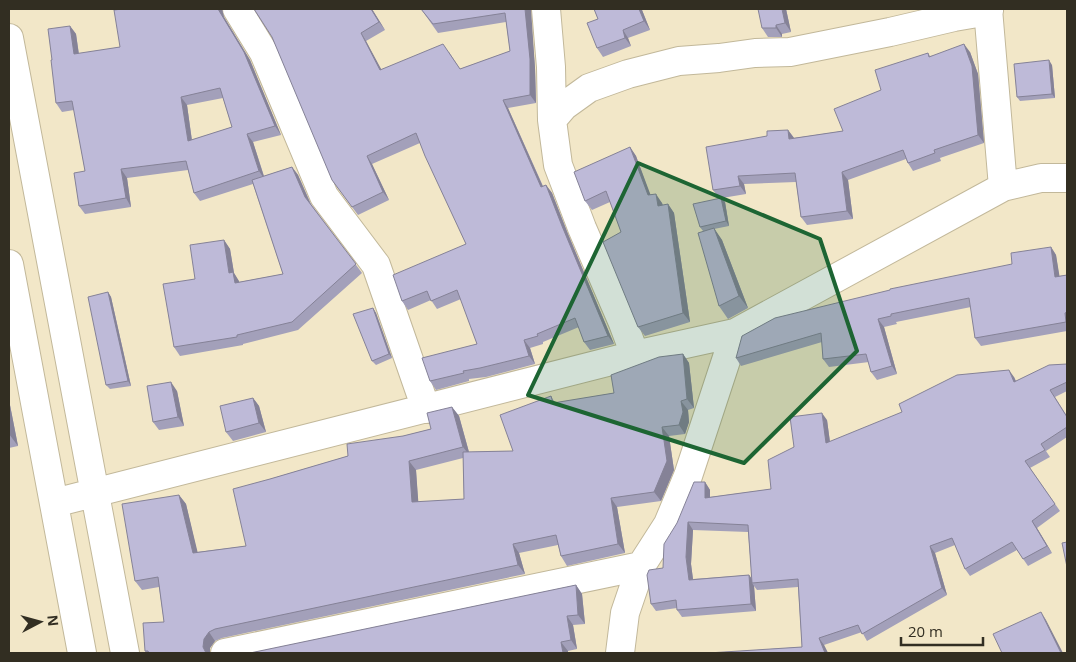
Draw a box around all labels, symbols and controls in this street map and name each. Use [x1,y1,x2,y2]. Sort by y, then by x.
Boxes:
north arrow [15,597,65,647]
text: N [43,614,63,627]
scale bar [901,614,984,646]
text: 20 m [908,621,943,641]

